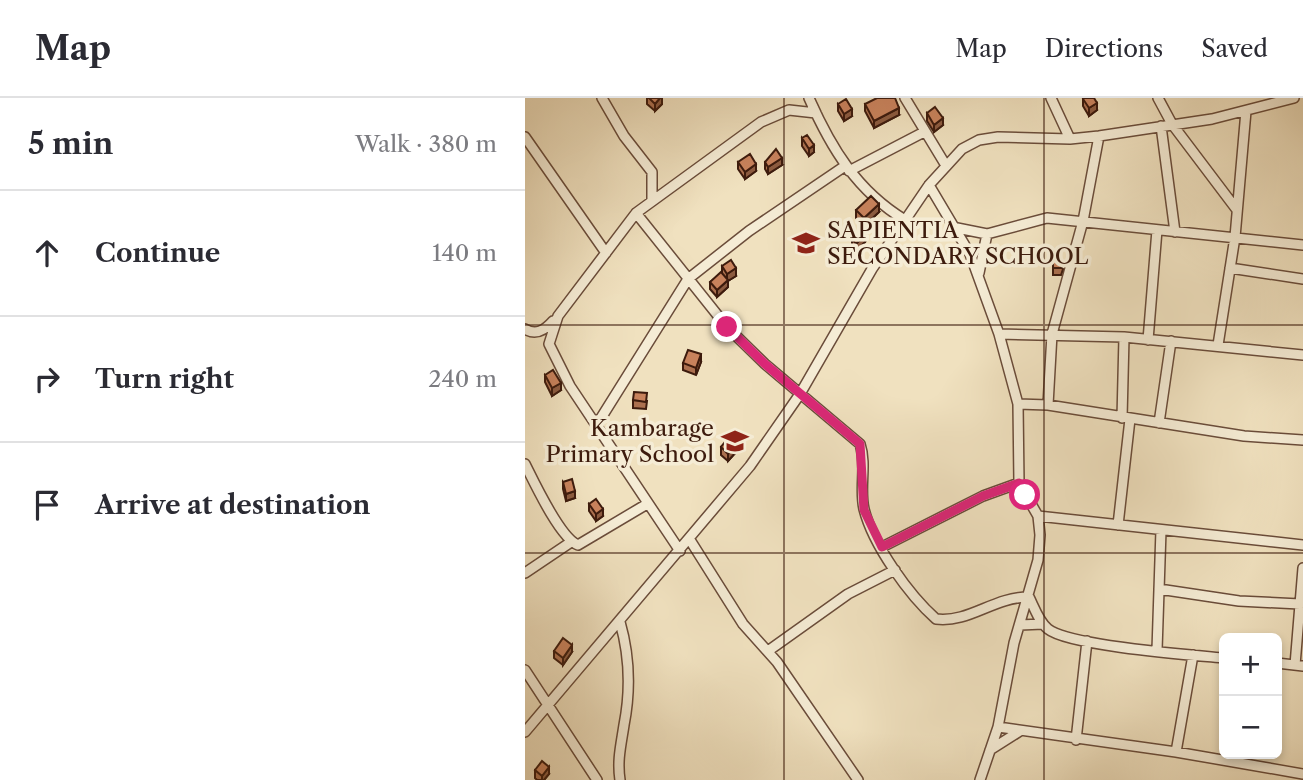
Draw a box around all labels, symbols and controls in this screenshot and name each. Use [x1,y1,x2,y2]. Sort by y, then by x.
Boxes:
text: Map [35,28,111,69]
text: Map [955,34,1007,63]
text: Directions [1045,34,1163,63]
text: Saved [1201,34,1268,63]
text: 5 min [28,125,113,162]
text: Walk · 380 m [355,130,497,158]
place label: SAPIENTIA SECONDARY SCHOOL [827,216,1089,270]
school or university icon: SAPIENTIA SECONDARY SCHOOL [791,228,821,258]
icon: ahead [28,234,66,272]
text: Continue [95,237,220,269]
text: 140 m [432,239,497,267]
route end [711,311,742,342]
icon: right [28,360,66,398]
text: Turn right [95,363,234,395]
text: 240 m [428,365,497,393]
place label: Kambarage Primary School [545,414,714,468]
school or university icon: Kambarage Primary School [720,426,750,456]
route start [1009,479,1040,510]
icon: arrive [28,486,66,524]
text: Arrive at destination [95,489,370,521]
map controls [1219,633,1282,759]
button: + [1219,633,1282,696]
button: − [1219,696,1282,759]

